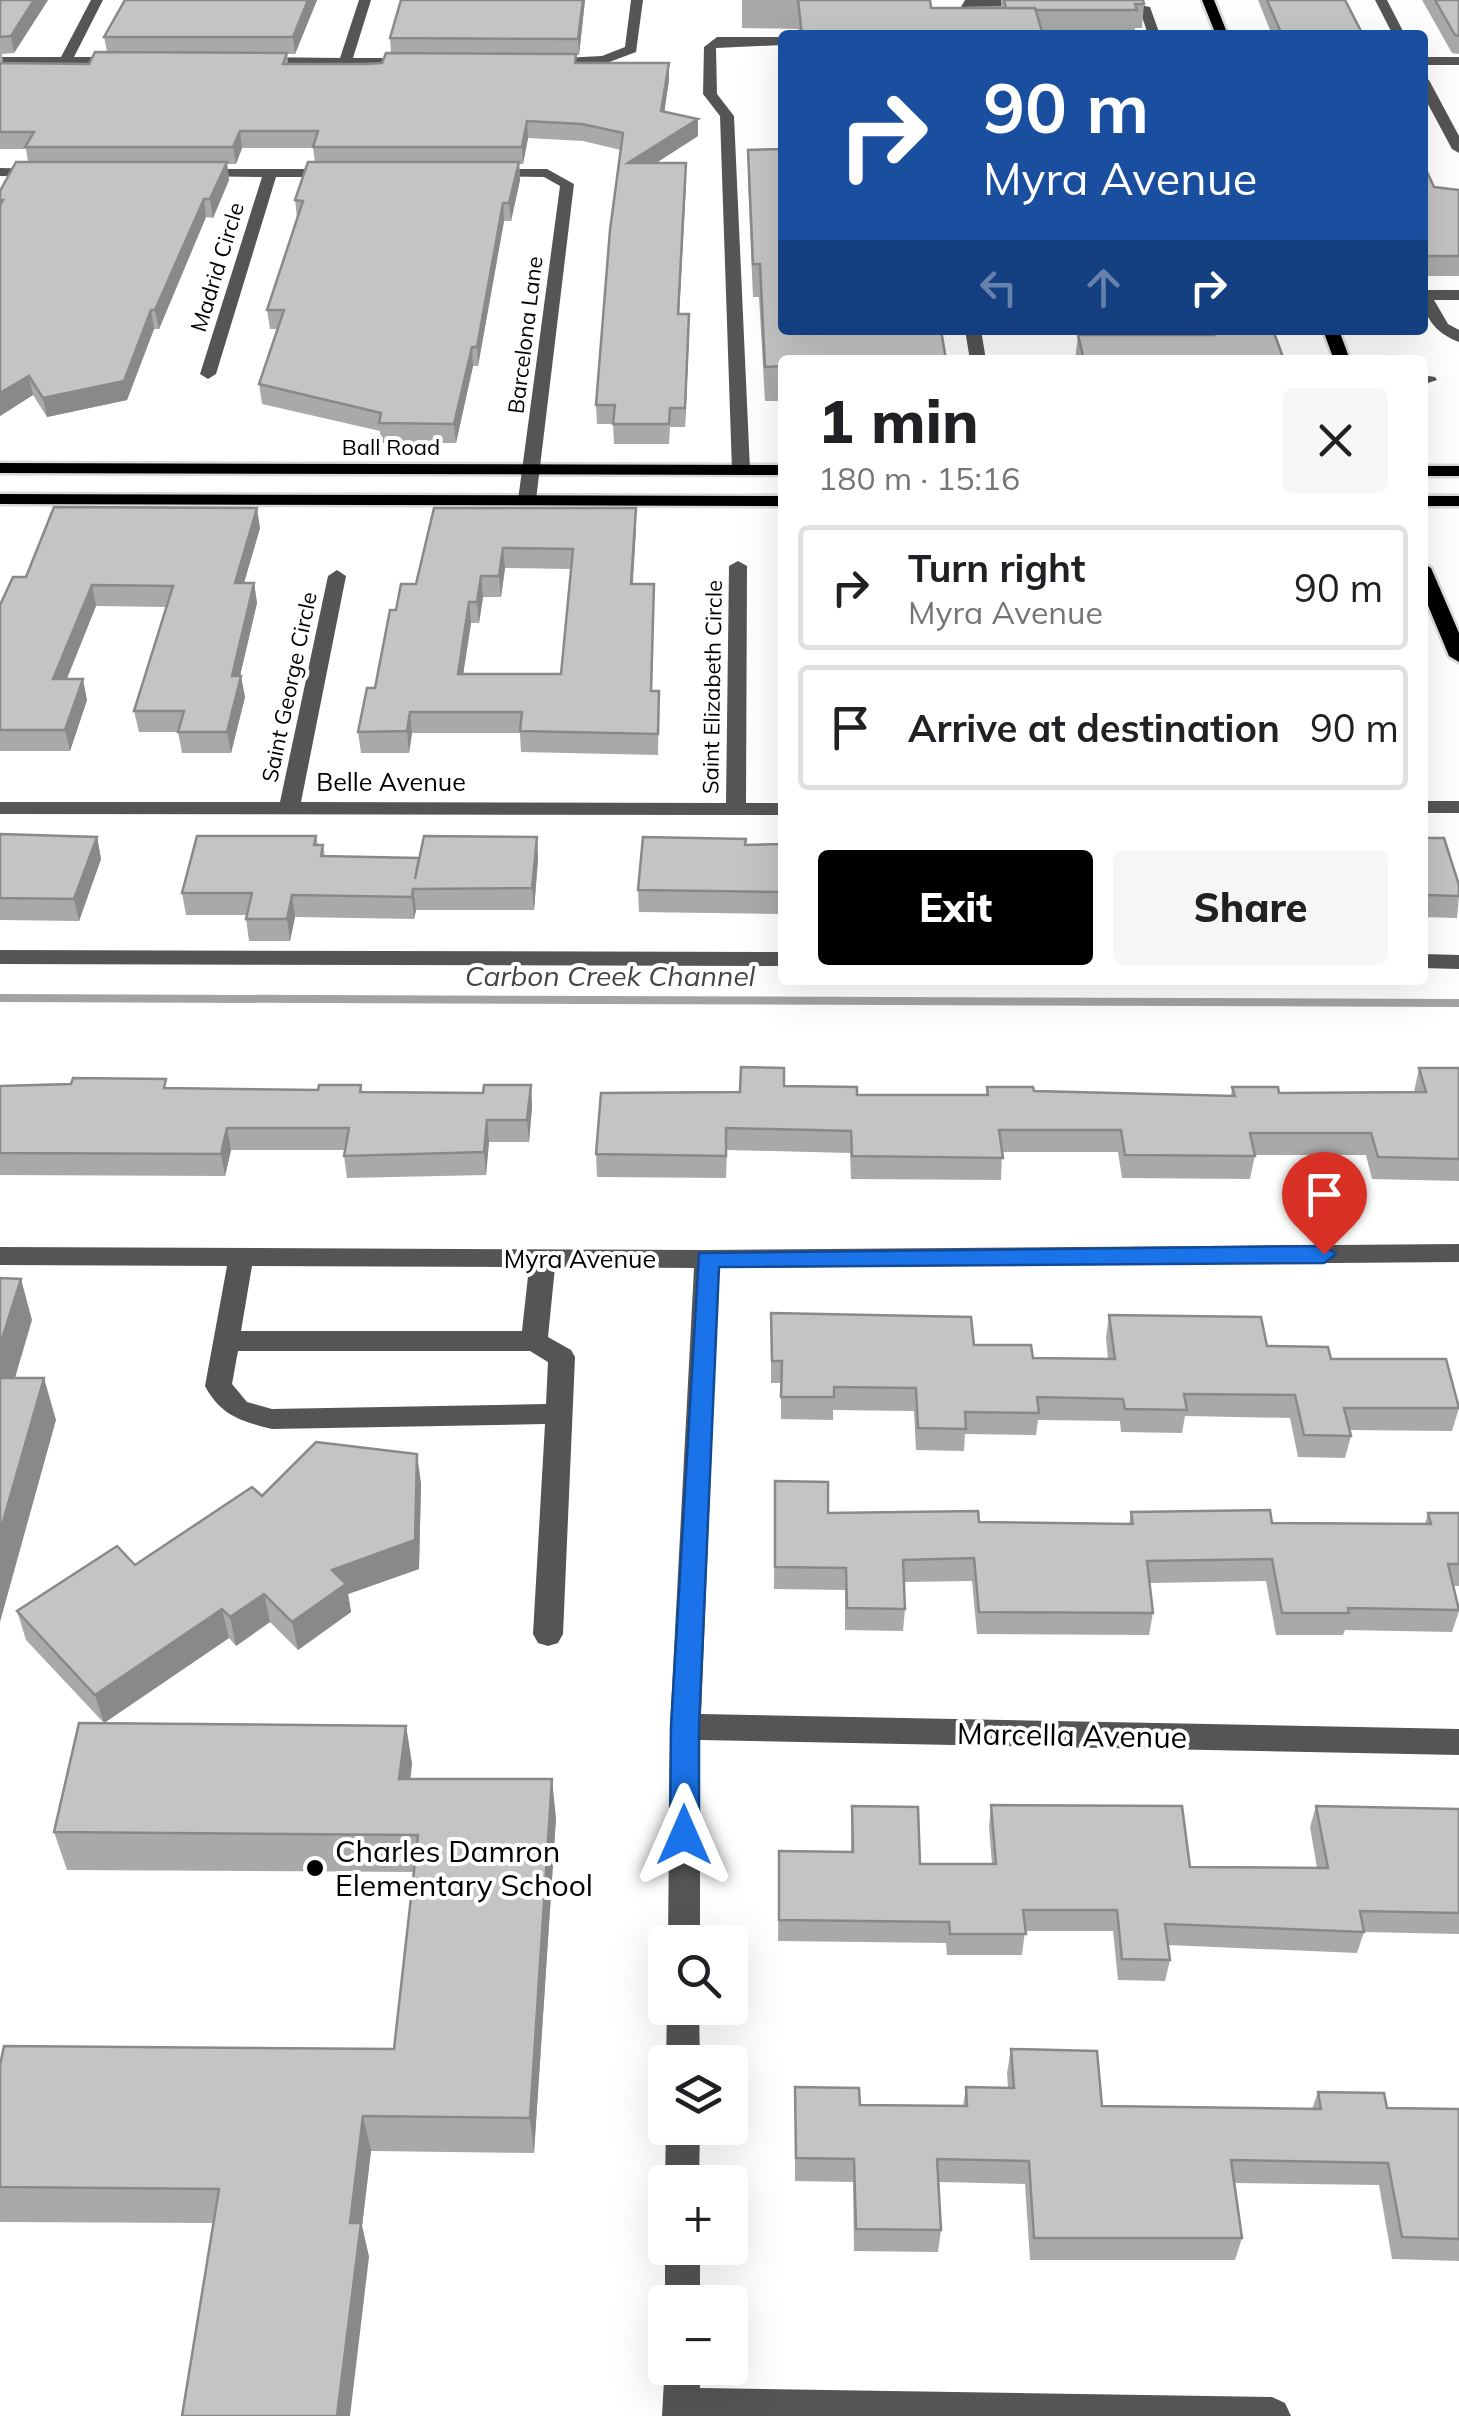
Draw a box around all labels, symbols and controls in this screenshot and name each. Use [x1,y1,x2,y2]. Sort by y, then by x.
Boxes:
text: 90 m [983,63,1149,151]
icon: right [818,70,948,200]
text: Myra Avenue [983,150,1257,206]
street label: Madrid Circle [184,199,250,335]
street label: Barcelona Lane [501,255,549,415]
icon: left [971,260,1026,315]
icon: ahead [1076,260,1131,315]
icon: right [1181,260,1236,315]
text: 1 min [818,383,979,458]
button: close [1283,388,1388,493]
street label: Ball Road [342,433,440,461]
text: 180 m · 15:16 [818,458,1020,498]
text: Turn right [908,544,1085,592]
icon: right [823,560,878,615]
text: 90 m [1294,564,1383,612]
street label: Saint Elizabeth Circle [696,580,728,794]
street label: Saint George Circle [255,589,323,785]
text: Myra Avenue [908,592,1103,632]
icon: arrive [823,700,878,755]
text: Arrive at destination [908,704,1280,752]
text: 90 m [1310,704,1399,752]
street label: Belle Avenue [316,766,466,797]
button: Exit [818,850,1093,965]
button: Share [1113,850,1388,965]
water label: Carbon Creek Channel [465,958,756,993]
pin [1282,1152,1367,1255]
icon: arrive [1297,1167,1352,1222]
street label: Myra Avenue [504,1243,656,1274]
street label: Marcella Avenue [957,1714,1187,1756]
position arrow [632,1783,736,1887]
place label: Charles Damron Elementary School [335,1832,593,1904]
marker: Charles Damron Elementary School [304,1857,326,1879]
map controls [648,1925,748,2385]
button: search [648,1925,748,2025]
button: layers [648,2045,748,2145]
button: + [648,2165,748,2265]
button: − [648,2285,748,2385]

